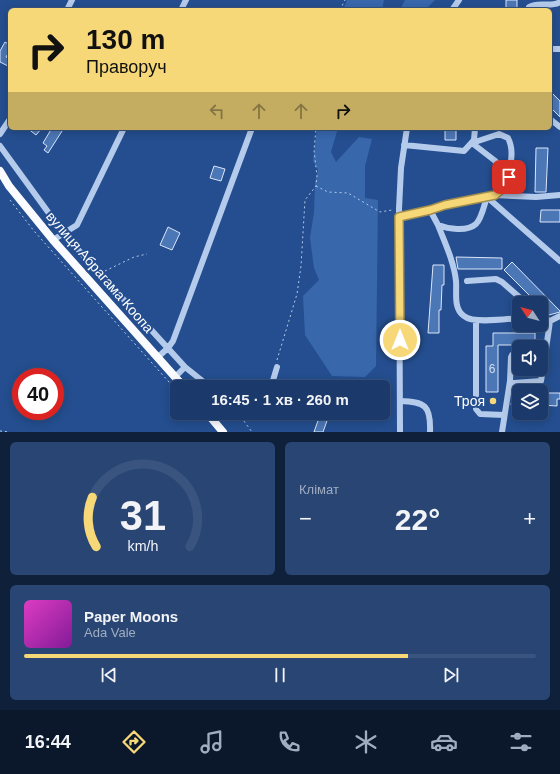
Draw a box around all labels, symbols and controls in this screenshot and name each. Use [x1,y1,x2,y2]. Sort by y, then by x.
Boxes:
icon: right [20,24,72,76]
text: 130 m [86,24,165,55]
text: Праворуч [86,57,167,77]
icon: left [206,100,228,122]
icon: ahead [248,100,270,122]
icon: ahead [290,100,312,122]
icon: right [332,100,354,122]
pin [492,160,526,194]
icon: arrive [498,166,520,188]
street label: вулиця Абрагама Коопа [43,208,157,336]
north arrow [512,296,548,332]
map controls [512,296,548,420]
position arrow [379,319,421,361]
button: sound [512,340,548,376]
house number: 6 [489,362,496,376]
speed limit sign: 40 [12,368,64,420]
button: layers [512,384,548,420]
text: 16:45 · 1 хв · 260 m [211,391,349,408]
place label: Троя [454,393,485,409]
marker: Троя [488,396,498,406]
text: Клімат [299,482,339,497]
text: 31 [119,491,166,538]
text: 22° [395,503,440,536]
text: − [299,506,312,531]
text: + [523,506,536,531]
text: km/h [127,537,158,553]
text: Paper Moons [84,608,178,625]
text: Ada Vale [84,625,136,640]
icon: previous [98,664,120,686]
icon: pause [269,664,291,686]
icon: next [440,664,462,686]
icon: directions [120,728,148,756]
icon: music [198,728,226,756]
icon: phone [275,728,303,756]
icon: climate [352,728,380,756]
icon: car [430,728,458,756]
icon: filters [507,728,535,756]
text: 16:44 [25,732,71,752]

